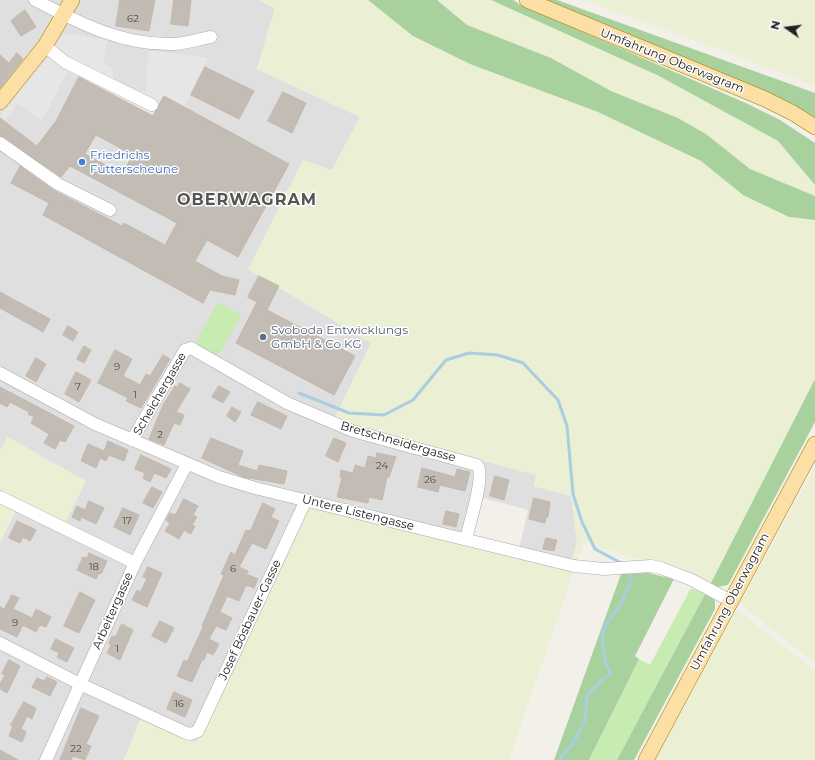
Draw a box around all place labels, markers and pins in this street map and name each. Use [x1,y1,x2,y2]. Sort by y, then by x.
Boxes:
place label: Friedrichs Futterscheune [90,148,178,176]
marker: Friedrichs Futterscheune [77,157,87,167]
place label: Svoboda Entwicklungs GmbH & Co KG [271,323,408,351]
marker: Svoboda Entwicklungs GmbH & Co KG [258,332,268,342]

